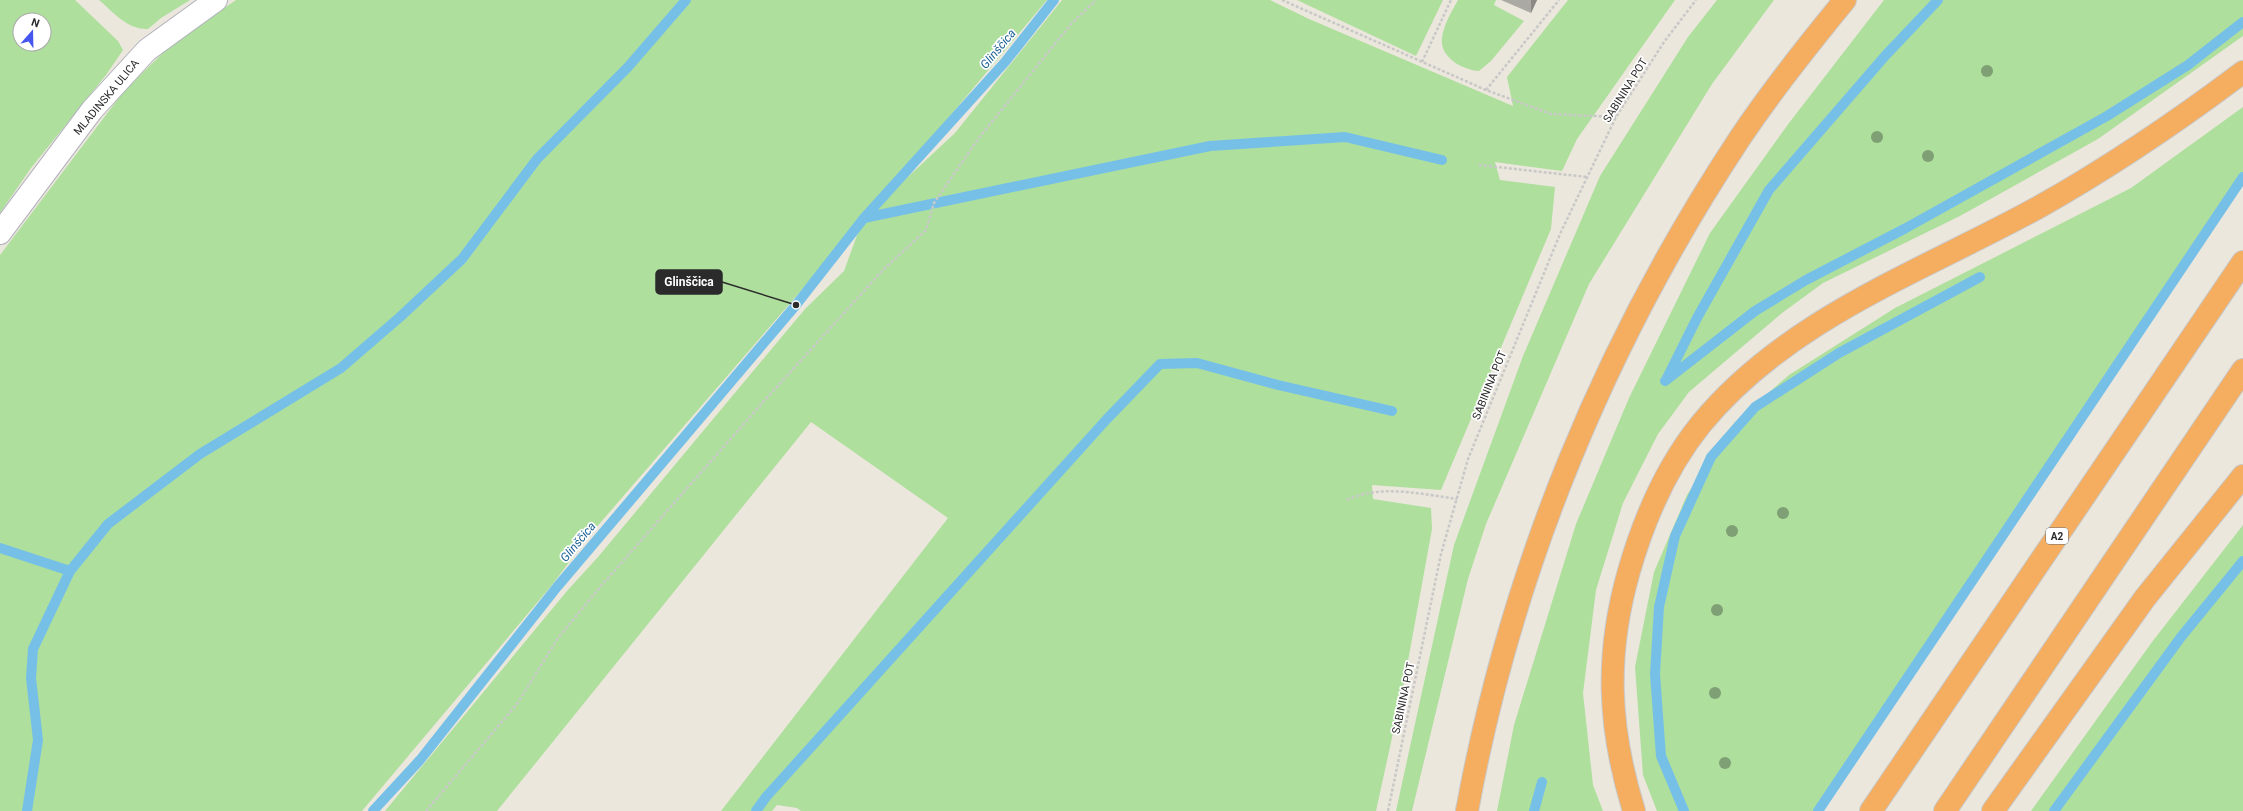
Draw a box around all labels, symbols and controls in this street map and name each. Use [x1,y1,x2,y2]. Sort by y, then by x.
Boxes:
north arrow [12,12,52,52]
text: N [29,16,41,31]
water label: Glinščica [977,26,1019,72]
street label: SABININA POT [1601,55,1651,125]
street label: MLADINSKA ULICA [71,56,142,138]
callout: Glinščica [656,270,722,294]
text: Glinščica [664,275,714,289]
street label: SABININA POT [1470,348,1509,422]
water label: Glinščica [557,519,599,565]
road number: A2 [2046,528,2068,544]
street label: SABININA POT [1390,661,1418,735]

